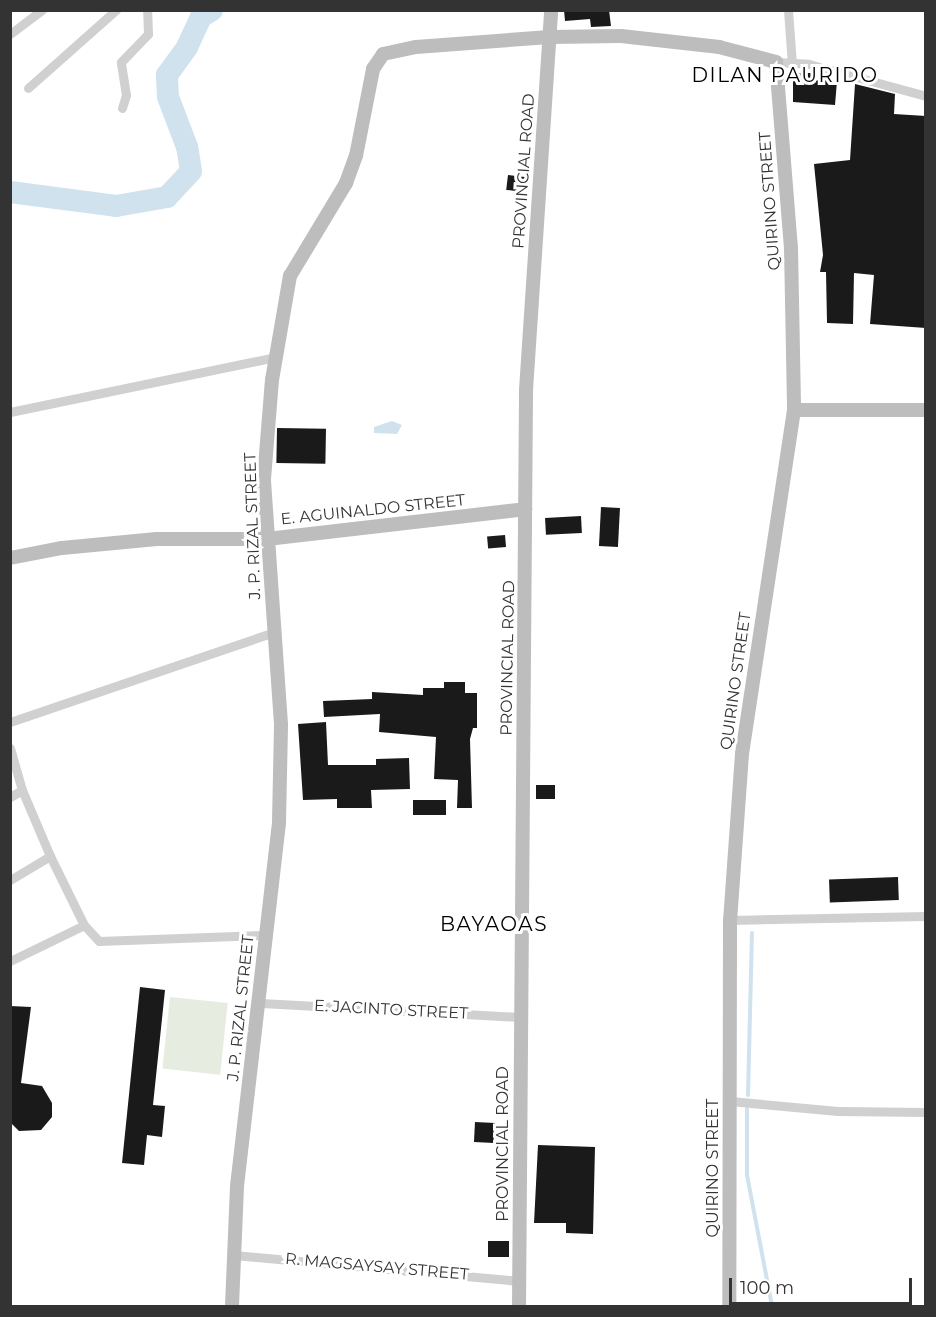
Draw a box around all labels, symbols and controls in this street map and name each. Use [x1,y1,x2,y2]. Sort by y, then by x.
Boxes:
district label: DILAN PAURIDO [692,63,878,87]
street label: PROVINCIAL ROAD [509,93,539,249]
street label: QUIRINO STREET [756,131,784,271]
street label: J. P. RIZAL STREET [241,452,265,600]
street label: E. AGUINALDO STREET [280,491,466,529]
street label: PROVINCIAL ROAD [497,580,519,736]
street label: QUIRINO STREET [717,611,755,751]
district label: BAYAOAS [440,912,548,936]
street label: J. P. RIZAL STREET [224,934,258,1082]
street label: E. JACINTO STREET [313,996,469,1024]
street label: PROVINCIAL ROAD [493,1066,513,1222]
street label: QUIRINO STREET [703,1099,723,1237]
street label: R. MAGSAYSAY STREET [284,1249,470,1285]
scale bar [732,1266,915,1304]
text: 100 m [740,1277,794,1299]

